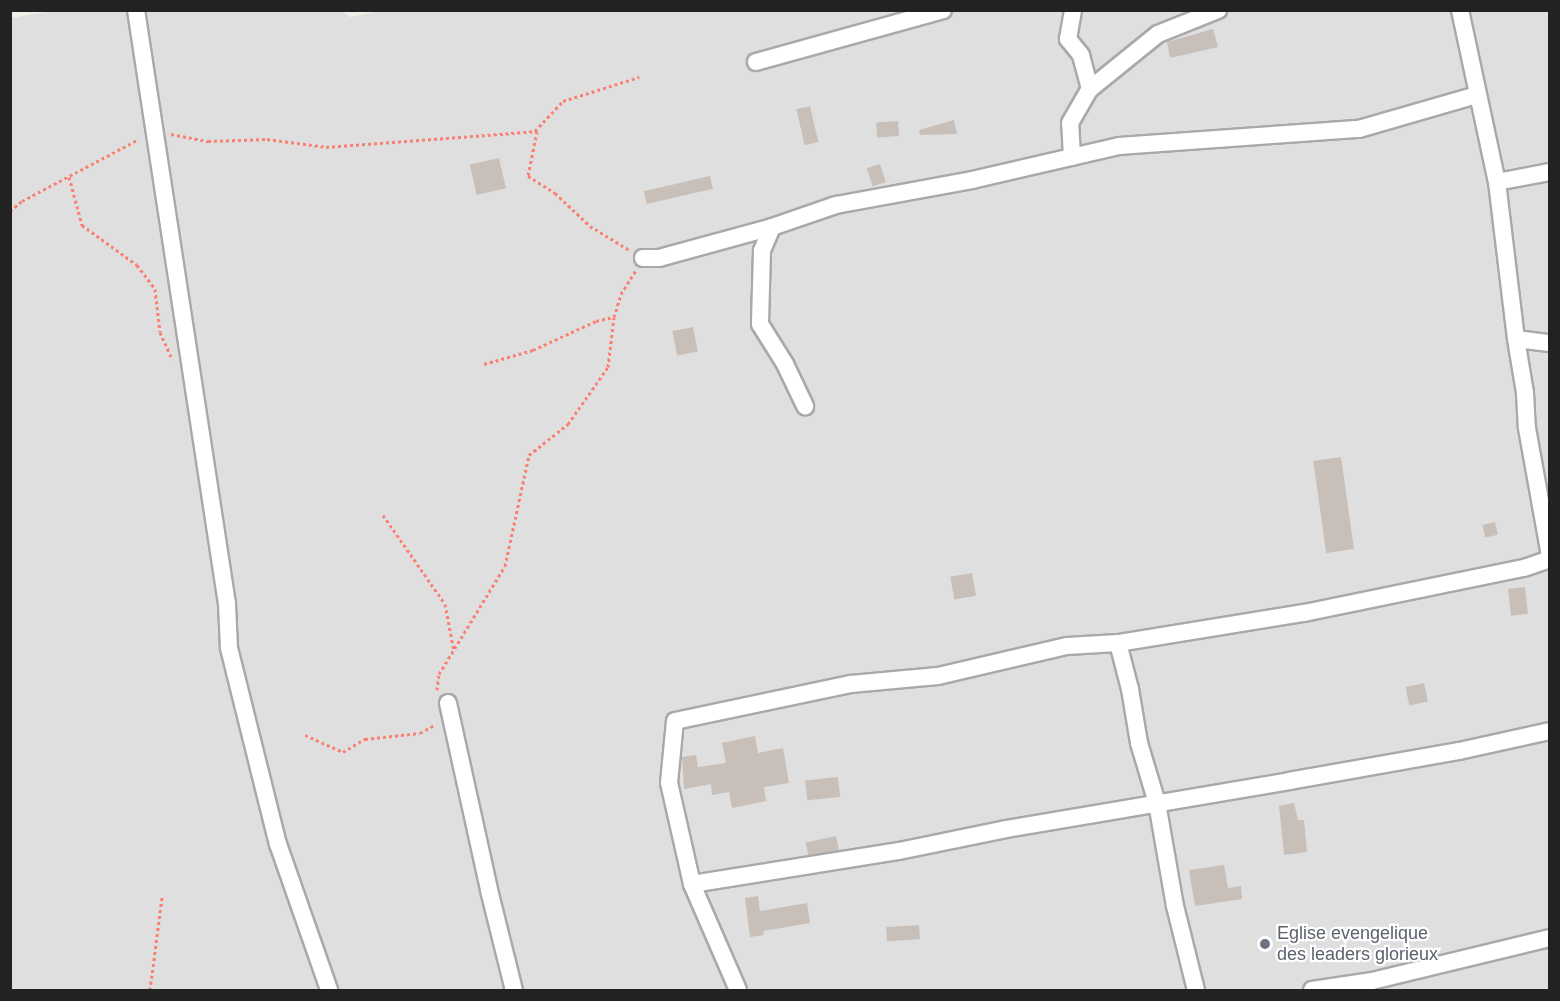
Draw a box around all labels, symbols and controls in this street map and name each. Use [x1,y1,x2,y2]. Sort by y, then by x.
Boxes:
place label: Eglise evengelique des leaders glorieux [1277,923,1438,966]
marker: Eglise evengelique des leaders glorieux [1258,937,1272,951]

